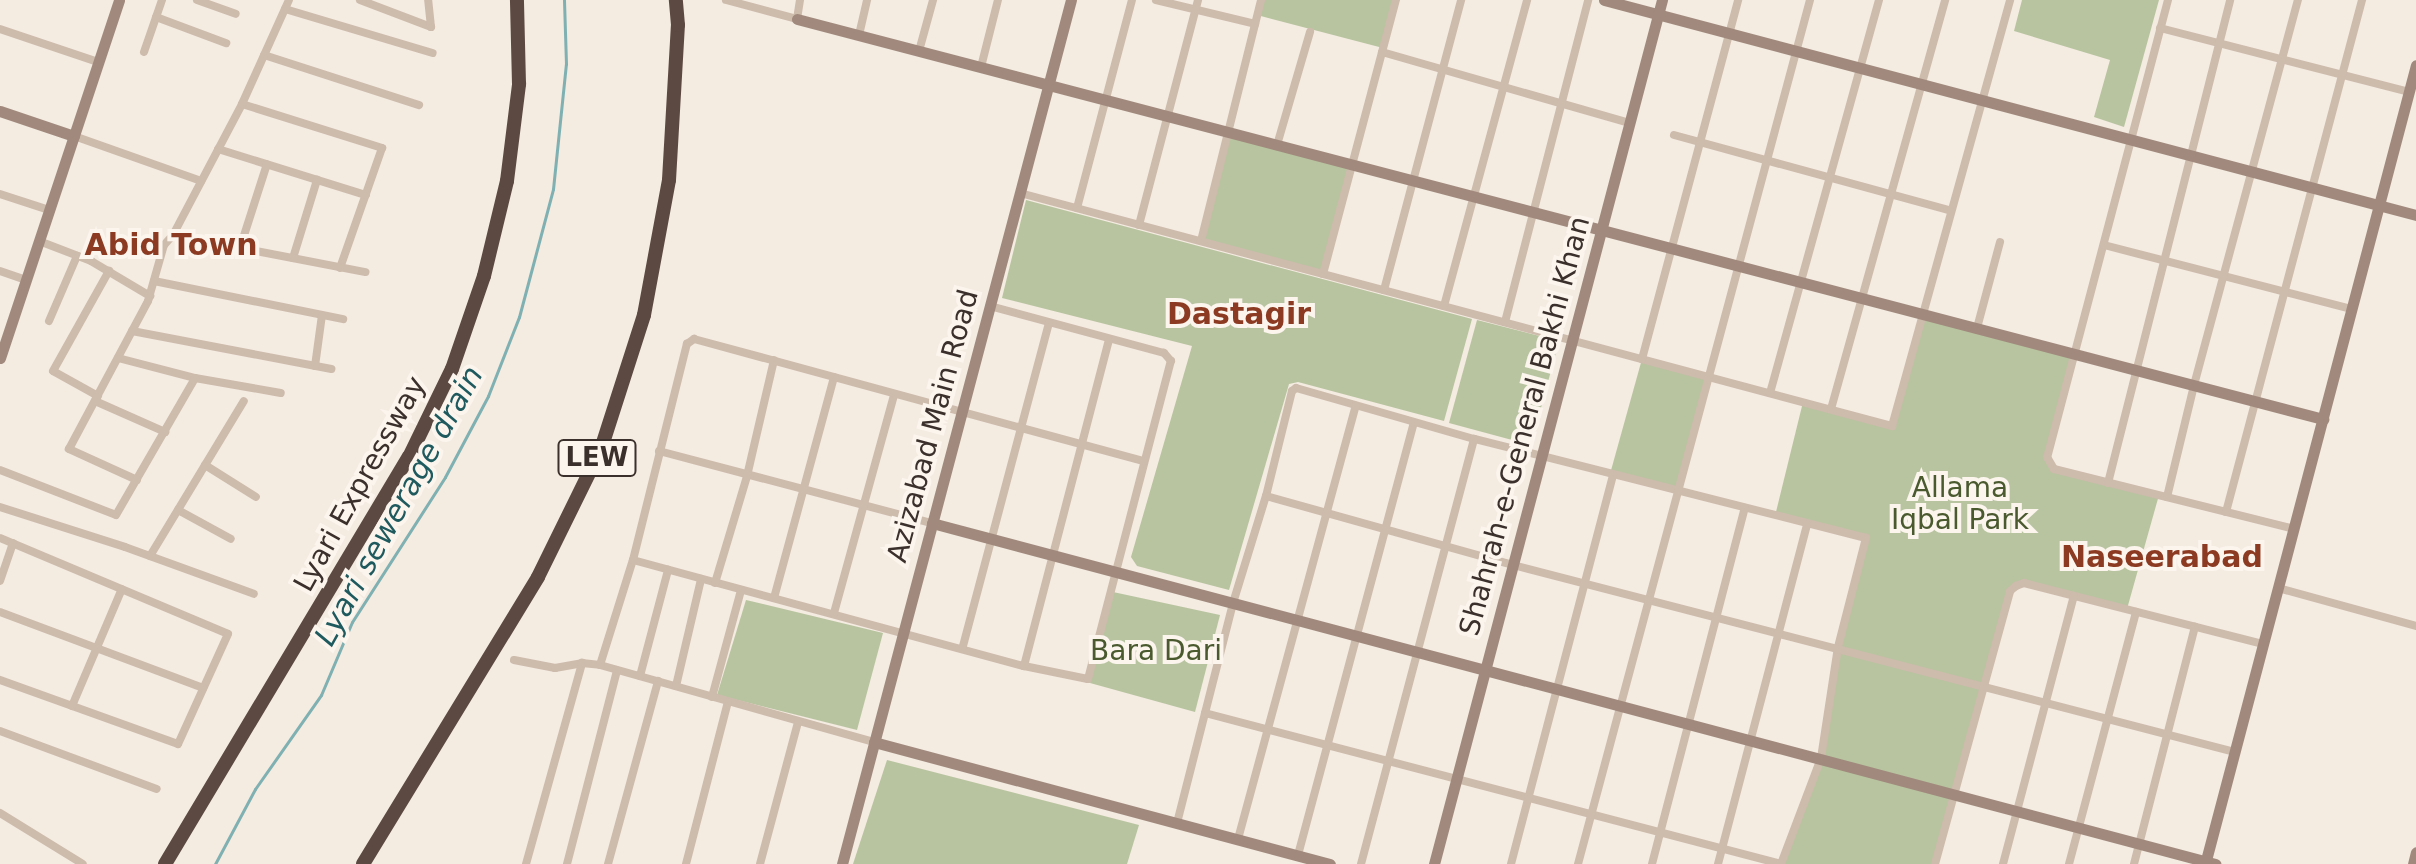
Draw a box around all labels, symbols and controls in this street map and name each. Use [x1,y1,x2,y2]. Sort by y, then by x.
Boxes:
street label: Shahrah-e-General Bakhi Khan [1453,213,1597,639]
district label: Abid Town [84,227,258,263]
street label: Azizabad Main Road [880,286,986,566]
district label: Dastagir [1167,296,1311,332]
water label: Lyari sewerage drain [307,360,491,652]
street label: Lyari Expressway [287,371,433,597]
road number: LEW [557,436,637,480]
park label: Allama Iqbal Park [1891,471,2029,537]
district label: Naseerabad [2061,539,2263,575]
park label: Bara Dari [1090,634,1222,668]

